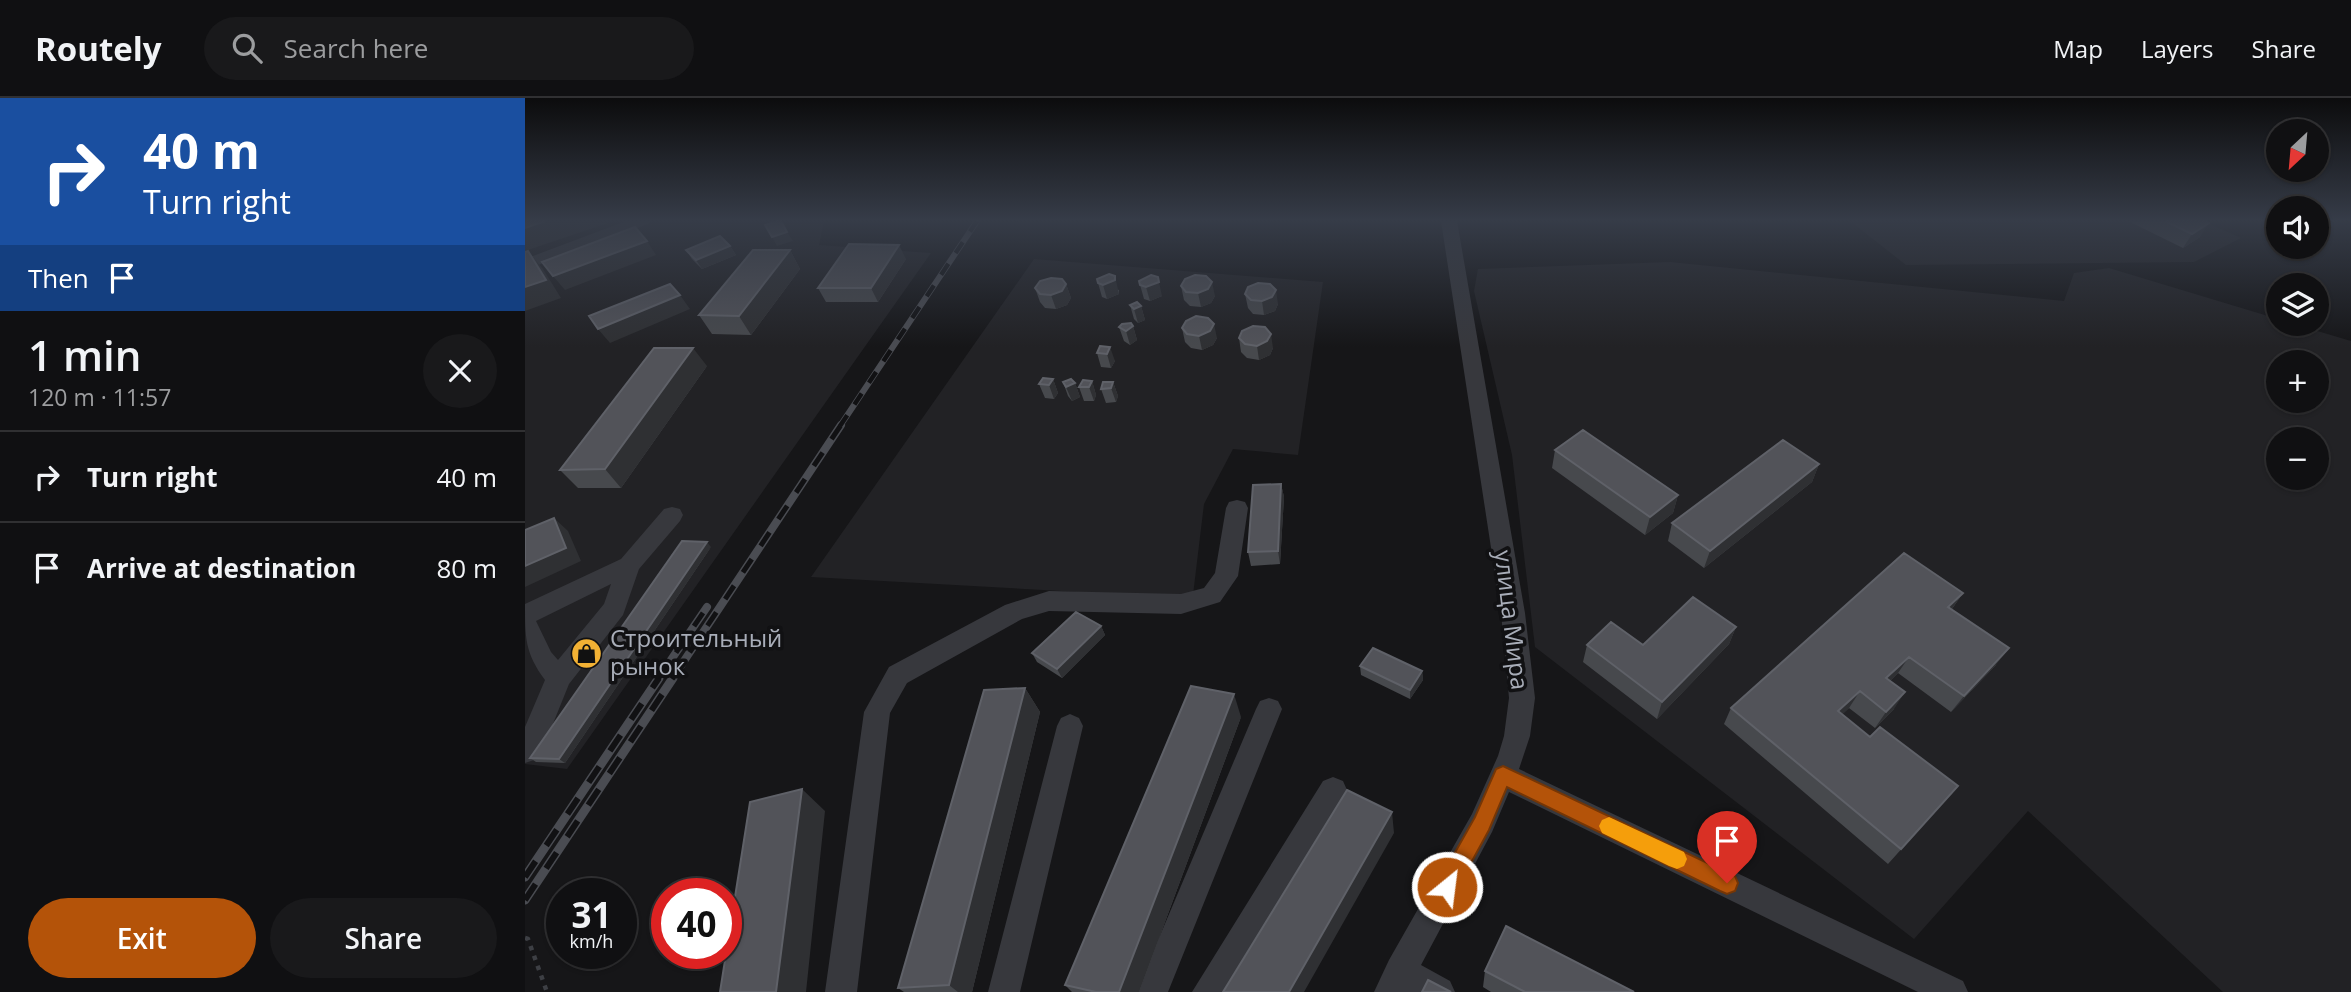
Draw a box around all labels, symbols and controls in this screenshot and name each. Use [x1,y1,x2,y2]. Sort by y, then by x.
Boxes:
search box [204,17,694,80]
text: Routely [35,26,162,71]
icon: search [228,29,266,67]
text: Search here [284,30,428,66]
text: Map [2053,32,2103,65]
text: Layers [2141,32,2214,65]
text: Share [2252,32,2316,65]
text: 40 m [143,117,260,183]
north arrow [2266,119,2329,182]
map controls [2266,119,2329,490]
icon: right [28,126,119,217]
text: Turn right [143,180,291,223]
button: sound [2266,196,2329,259]
icon: arrive [103,259,141,297]
text: Then [28,260,89,296]
button: layers [2266,273,2329,336]
text: 1 min [28,326,141,383]
button: close [423,334,497,408]
button: + [2266,350,2329,413]
text: 120 m · 11:57 [28,381,171,413]
button: − [2266,427,2329,490]
icon: right [28,458,66,496]
text: Turn right [87,459,218,495]
text: 40 m [436,459,497,495]
street label: улица Мира [1488,548,1537,692]
icon: arrive [28,549,66,587]
text: Arrive at destination [87,550,356,586]
text: 80 m [436,550,497,586]
place label: Строительный рынок [610,621,782,682]
shop icon: Строительный рынок [570,636,604,670]
pin [1697,811,1757,883]
icon: arrive [1708,822,1746,860]
position arrow [1410,850,1484,924]
speed limit sign: 40 [651,878,742,969]
text: 31 [571,891,612,938]
button: Exit [28,898,256,978]
button: Share [270,898,497,978]
text: km/h [570,929,613,953]

